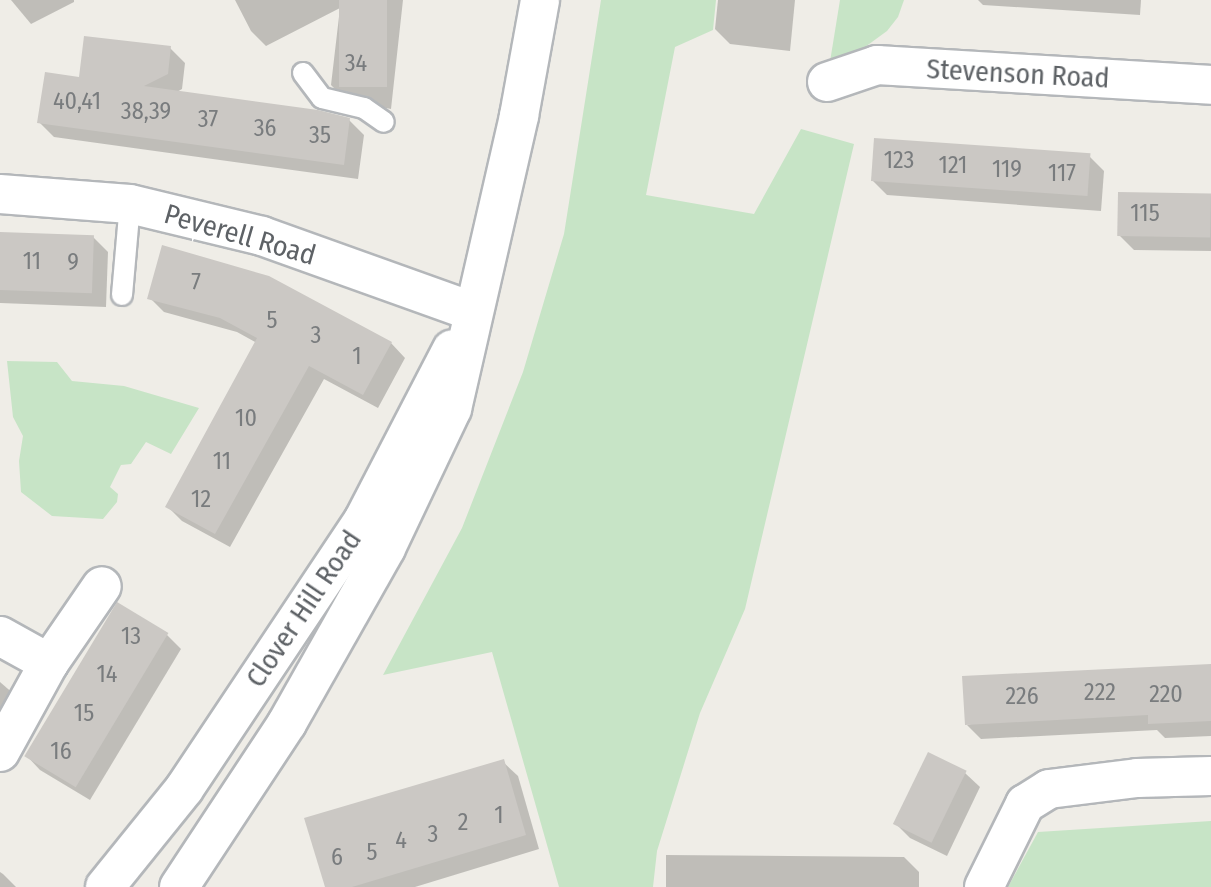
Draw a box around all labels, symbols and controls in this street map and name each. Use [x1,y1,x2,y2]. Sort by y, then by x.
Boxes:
house number: 34 [345,50,367,78]
street label: Stevenson Road [926,52,1110,96]
house number: 40,41 [53,88,101,116]
house number: 38,39 [121,98,171,126]
house number: 37 [198,106,218,134]
house number: 36 [254,115,276,143]
house number: 35 [309,122,331,150]
house number: 123 [884,147,914,175]
house number: 121 [939,152,967,180]
house number: 119 [992,156,1022,184]
house number: 117 [1048,160,1076,188]
street label: Peverell Road [160,197,320,273]
house number: 115 [1130,200,1160,228]
house number: 11 [23,248,41,276]
house number: 9 [67,249,79,277]
house number: 7 [191,269,201,297]
house number: 5 [266,307,278,335]
house number: 3 [311,322,321,350]
house number: 1 [352,343,362,371]
house number: 10 [235,405,257,433]
house number: 11 [213,448,231,476]
house number: 12 [191,486,211,514]
street label: Clover Hill Road [239,524,369,694]
house number: 13 [121,623,141,651]
house number: 14 [97,661,117,689]
house number: 222 [1084,679,1116,707]
house number: 220 [1149,681,1183,709]
house number: 226 [1005,683,1039,711]
house number: 15 [74,700,94,728]
house number: 16 [50,738,72,766]
house number: 1 [494,802,504,830]
house number: 2 [458,809,468,837]
house number: 3 [428,821,438,849]
house number: 4 [395,827,407,855]
house number: 5 [366,839,378,867]
house number: 6 [331,844,343,872]

